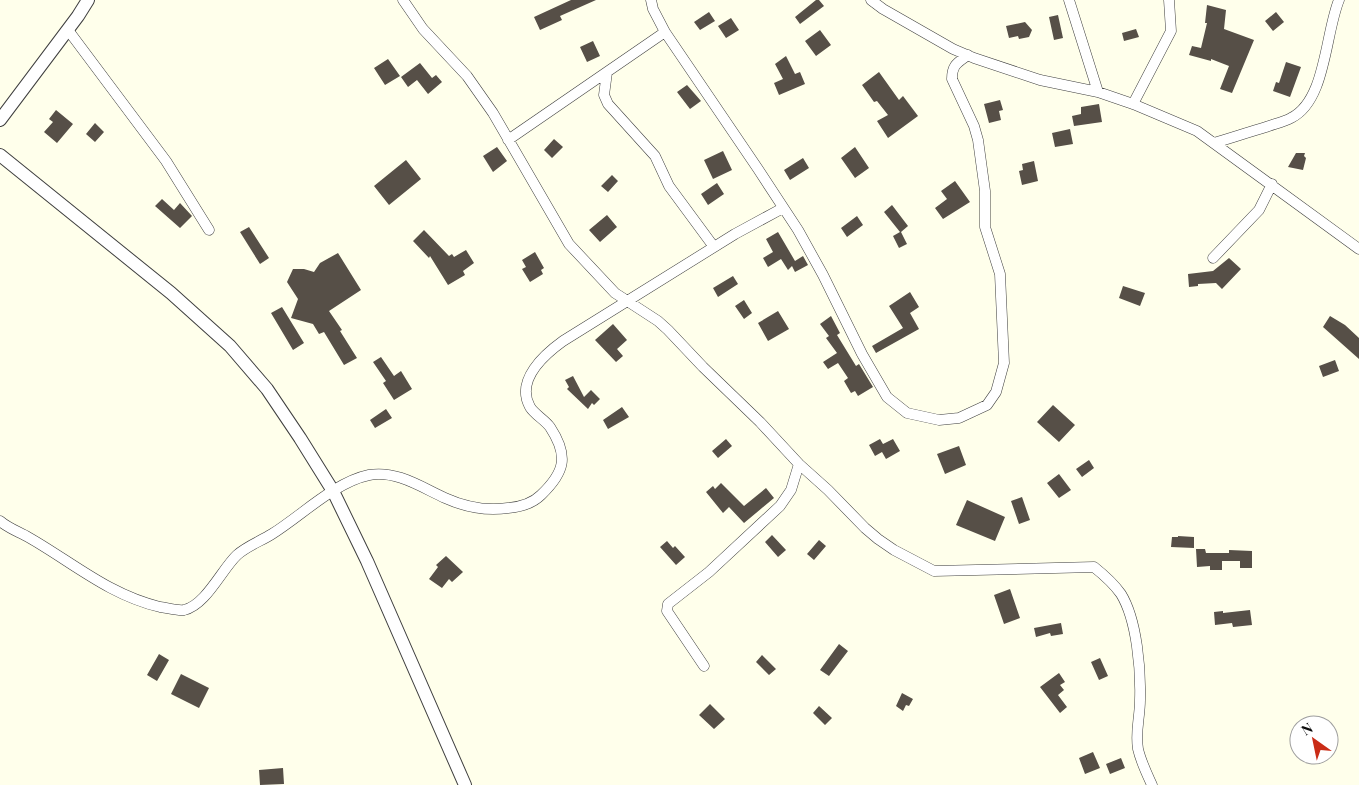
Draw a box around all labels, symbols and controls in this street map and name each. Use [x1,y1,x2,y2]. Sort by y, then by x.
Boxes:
north arrow [1289,715,1339,765]
text: N [1297,718,1316,739]

